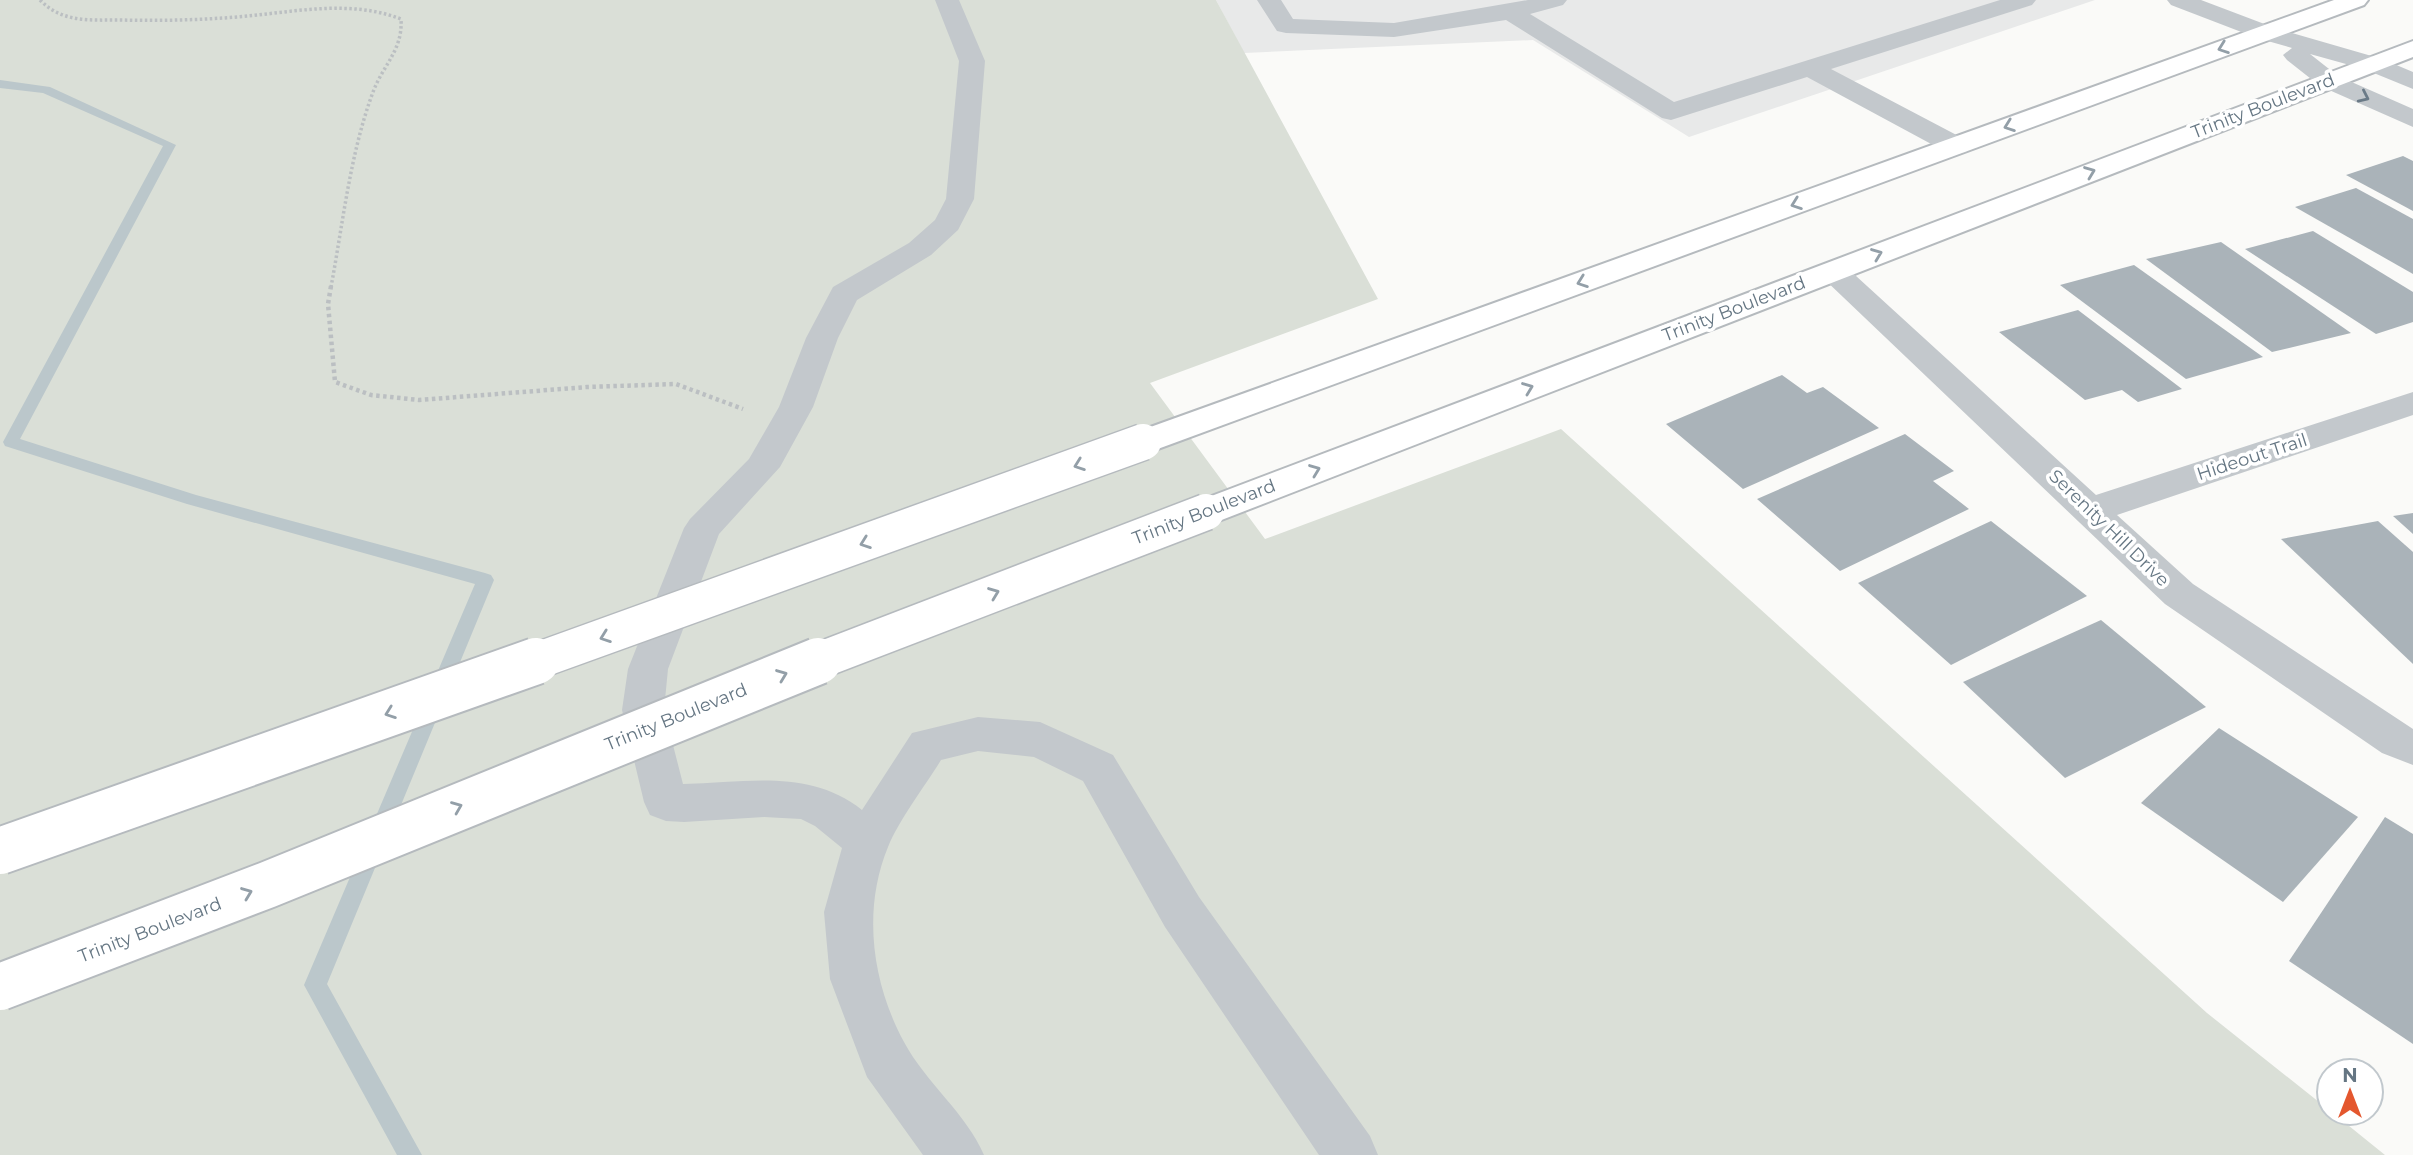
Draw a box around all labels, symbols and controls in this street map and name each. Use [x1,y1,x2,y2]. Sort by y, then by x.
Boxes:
one-way arrow [2218,40,2230,54]
street label: Trinity Boulevard [2188,69,2338,143]
one-way arrow [2357,89,2369,103]
one-way arrow [2004,118,2016,132]
one-way arrow [2083,167,2095,181]
one-way arrow [1790,196,1802,210]
one-way arrow [1871,248,1883,262]
street label: Trinity Boulevard [1659,272,1809,346]
one-way arrow [1576,274,1588,288]
one-way arrow [1521,382,1533,396]
street label: Hideout Trail [2194,429,2310,485]
one-way arrow [1073,457,1085,471]
one-way arrow [1309,464,1321,478]
street label: Serenity Hill Drive [2044,465,2174,591]
street label: Trinity Boulevard [1129,475,1279,549]
one-way arrow [859,535,871,549]
one-way arrow [987,588,999,602]
one-way arrow [599,628,611,642]
one-way arrow [775,669,787,683]
street label: Trinity Boulevard [602,678,750,756]
one-way arrow [385,704,397,718]
one-way arrow [451,801,463,815]
one-way arrow [240,887,252,901]
street label: Trinity Boulevard [75,893,225,967]
north arrow [2315,1057,2385,1127]
text: N [2342,1064,2358,1087]

